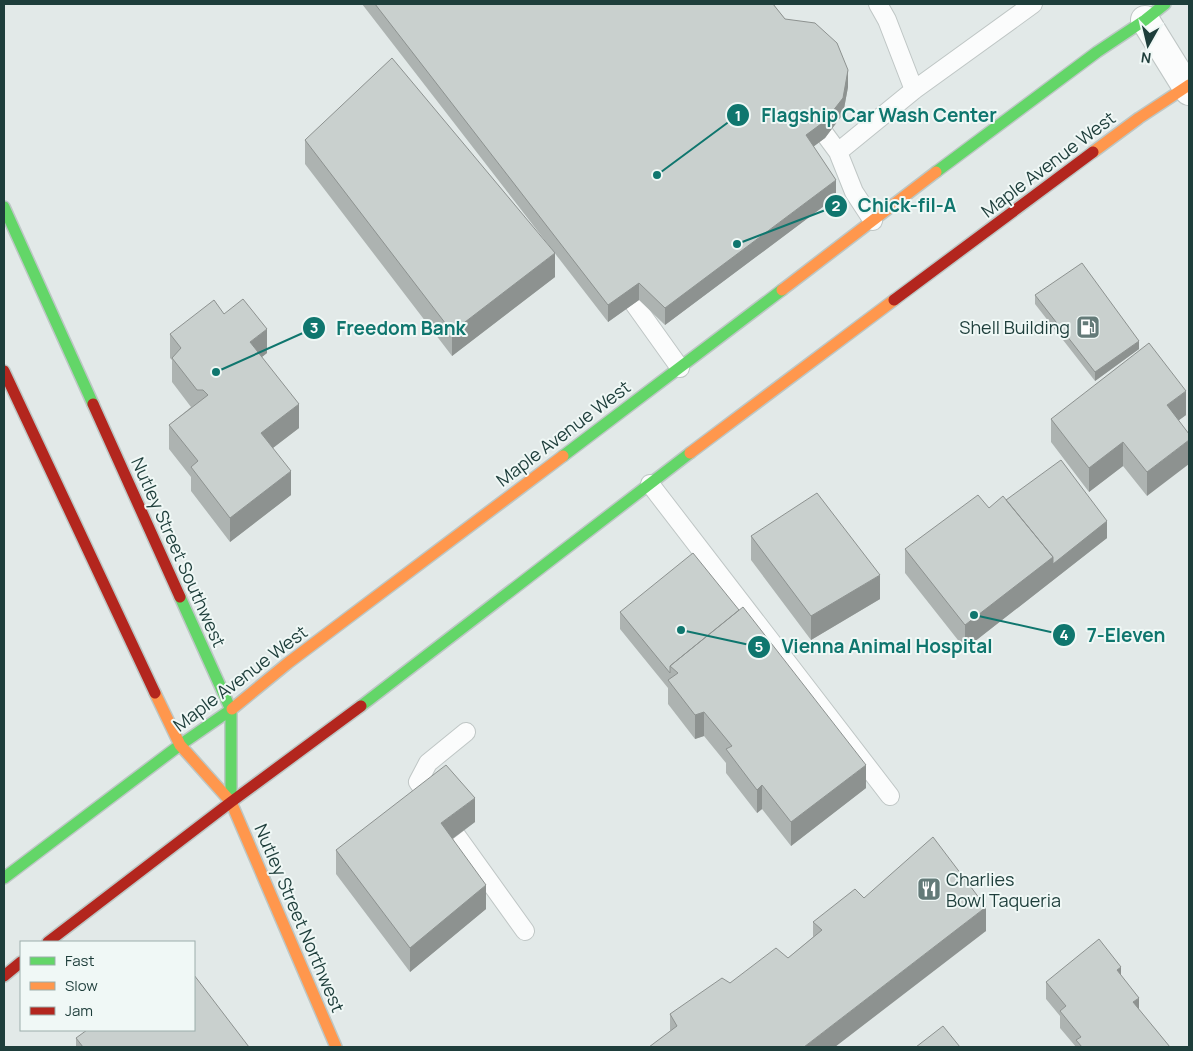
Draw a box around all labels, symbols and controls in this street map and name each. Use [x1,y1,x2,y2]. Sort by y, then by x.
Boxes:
north arrow [1123,20,1173,70]
text: N [1140,48,1152,68]
callout: Flagship Car Wash Center [726,98,1006,132]
text: Flagship Car Wash Center [761,102,997,128]
text: 1 [735,105,741,126]
street label: Maple Avenue West [976,106,1120,222]
callout: Chick-fil-A [823,189,967,223]
text: Chick-fil-A [858,192,956,218]
text: 2 [832,195,841,216]
callout: Freedom Bank [301,311,476,345]
fuel station icon: Shell Building [1075,314,1101,340]
text: Freedom Bank [336,315,467,341]
place label: Shell Building [959,315,1070,339]
text: 3 [310,317,318,338]
street label: Maple Avenue West [491,375,635,491]
street label: Nutley Street Southwest [126,453,232,651]
callout: 7-Eleven [1052,618,1176,652]
street label: Maple Avenue West [168,620,312,736]
text: 7-Eleven [1087,622,1165,648]
text: 4 [1059,624,1069,645]
callout: Vienna Animal Hospital [746,630,1002,664]
text: Vienna Animal Hospital [782,633,992,659]
text: 5 [755,636,764,657]
street label: Nutley Street Northwest [249,820,351,1016]
place label: Charlies Bowl Taqueria [946,867,1061,912]
restaurant icon: Charlies Bowl Taqueria [916,876,942,902]
legend [20,941,195,1031]
text: Fast [65,950,94,971]
text: Slow [65,975,98,996]
text: Jam [65,1000,93,1021]

